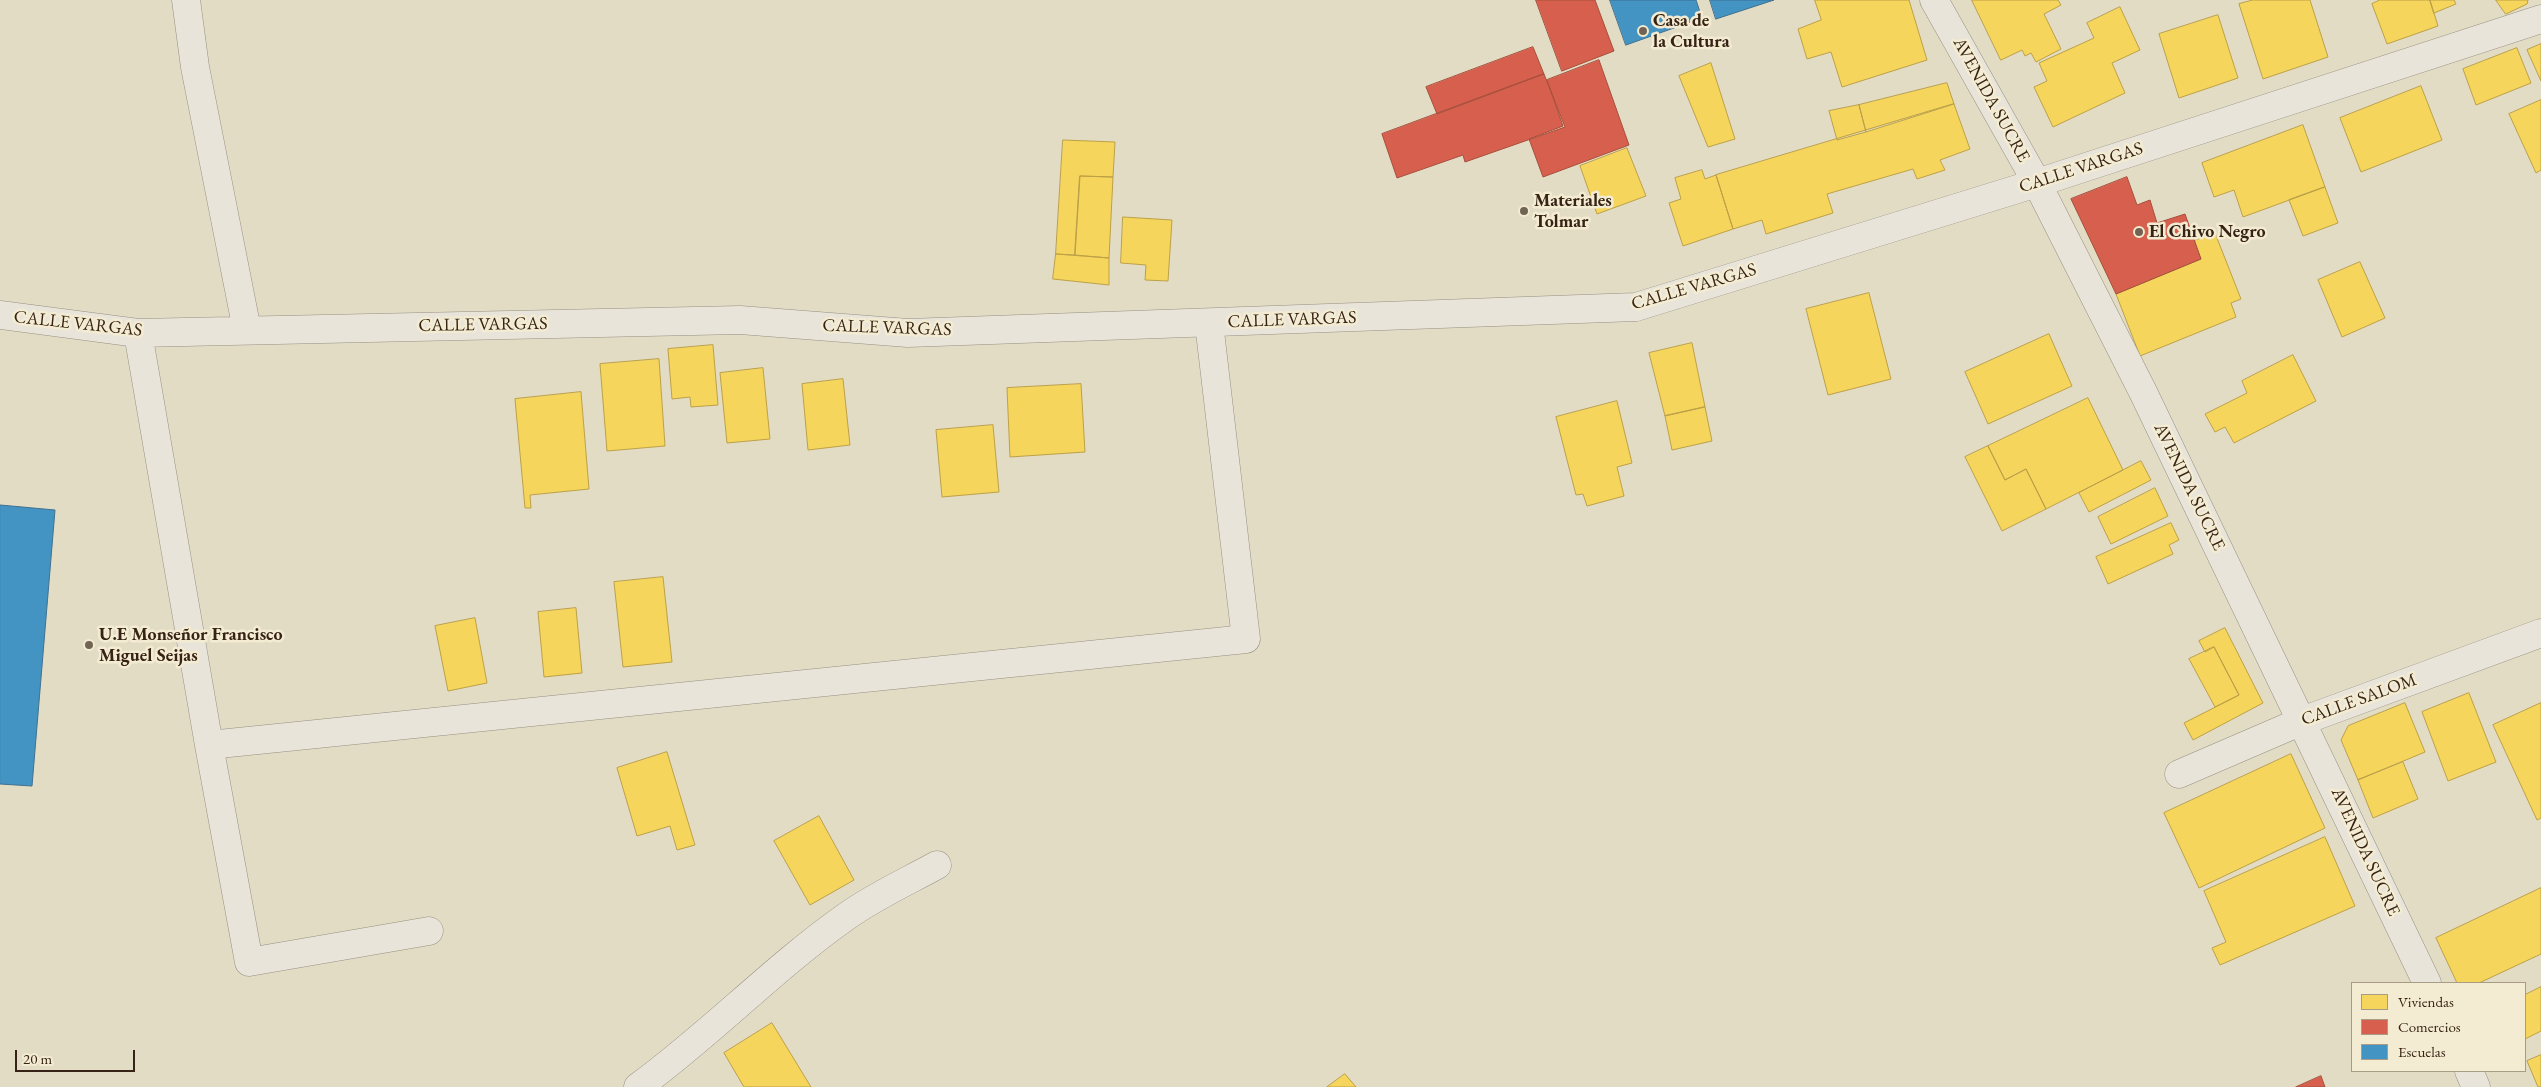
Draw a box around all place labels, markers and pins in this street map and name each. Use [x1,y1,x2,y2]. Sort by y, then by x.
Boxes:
place label: Casa de la Cultura [1653,10,1730,52]
marker: Casa de la Cultura [1637,25,1649,37]
place label: Materiales Tolmar [1534,190,1612,232]
marker: Materiales Tolmar [1518,205,1530,217]
place label: El Chivo Negro [2149,221,2266,243]
marker: El Chivo Negro [2133,226,2145,238]
place label: U.E Monseñor Francisco Miguel Seijas [99,624,283,666]
marker: U.E Monseñor Francisco Miguel Seijas [83,639,95,651]

